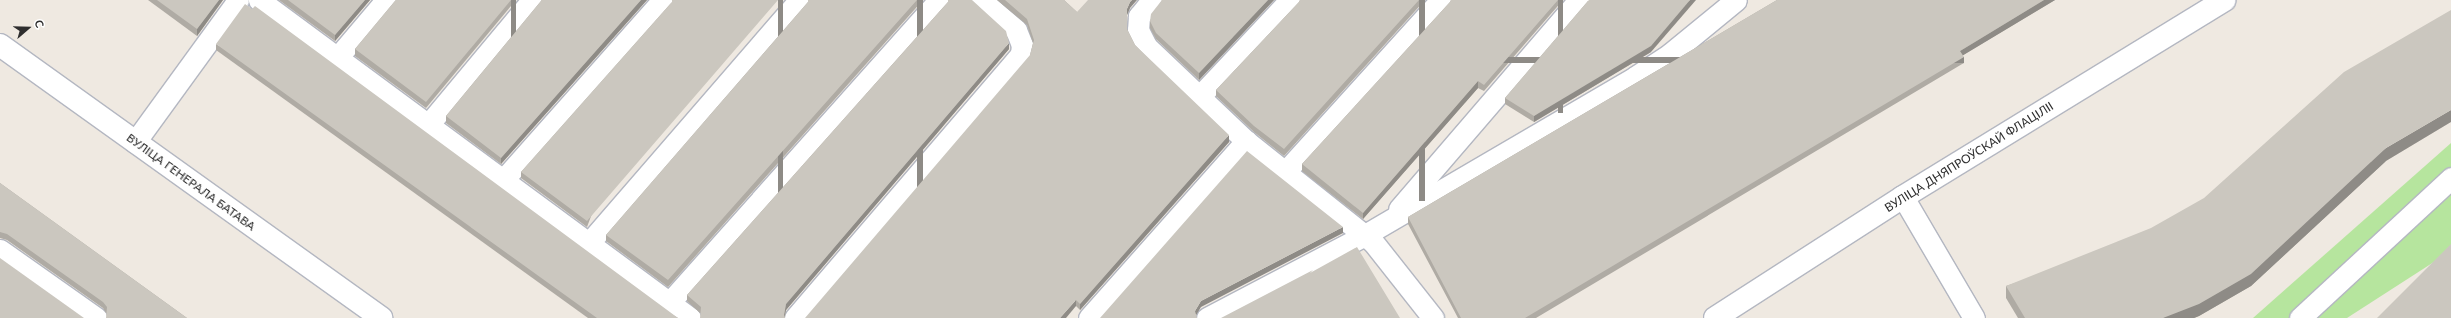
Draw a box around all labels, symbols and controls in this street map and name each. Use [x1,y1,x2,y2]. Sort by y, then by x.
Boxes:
north arrow [8,8,48,48]
text: С [32,18,47,29]
street label: ВУЛІЦА ДНЯПРОЎСКАЙ ФЛАЦІЛІІ [1882,99,2056,215]
street label: ВУЛІЦА ГЕНЕРАЛА БАТАВА [124,130,258,234]

